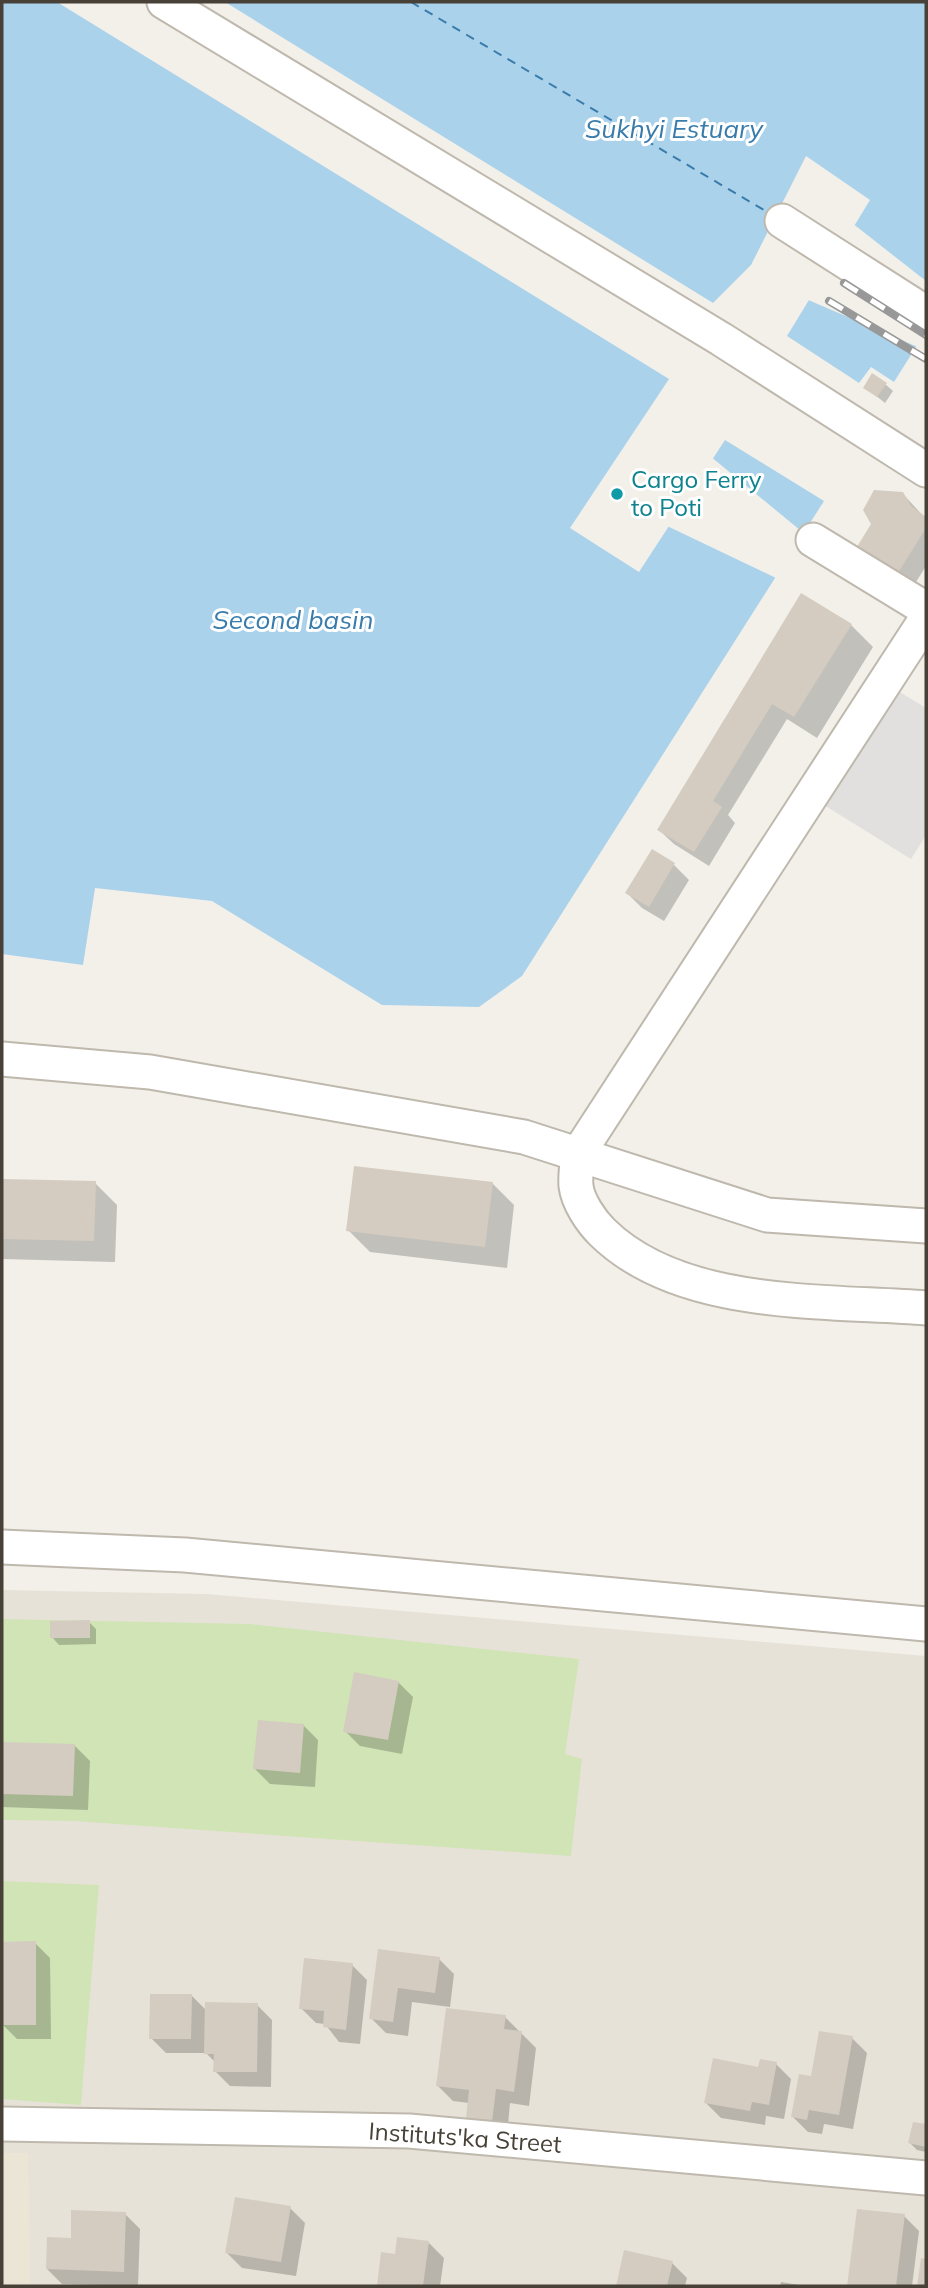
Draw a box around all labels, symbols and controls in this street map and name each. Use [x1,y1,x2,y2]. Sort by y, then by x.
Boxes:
water label: Sukhyi Estuary [585,112,764,145]
place label: Cargo Ferry to Poti [631,464,762,522]
marker: Cargo Ferry to Poti [609,486,625,502]
water label: Second basin [213,603,373,636]
street label: Instituts'ka Street [368,2115,563,2159]

